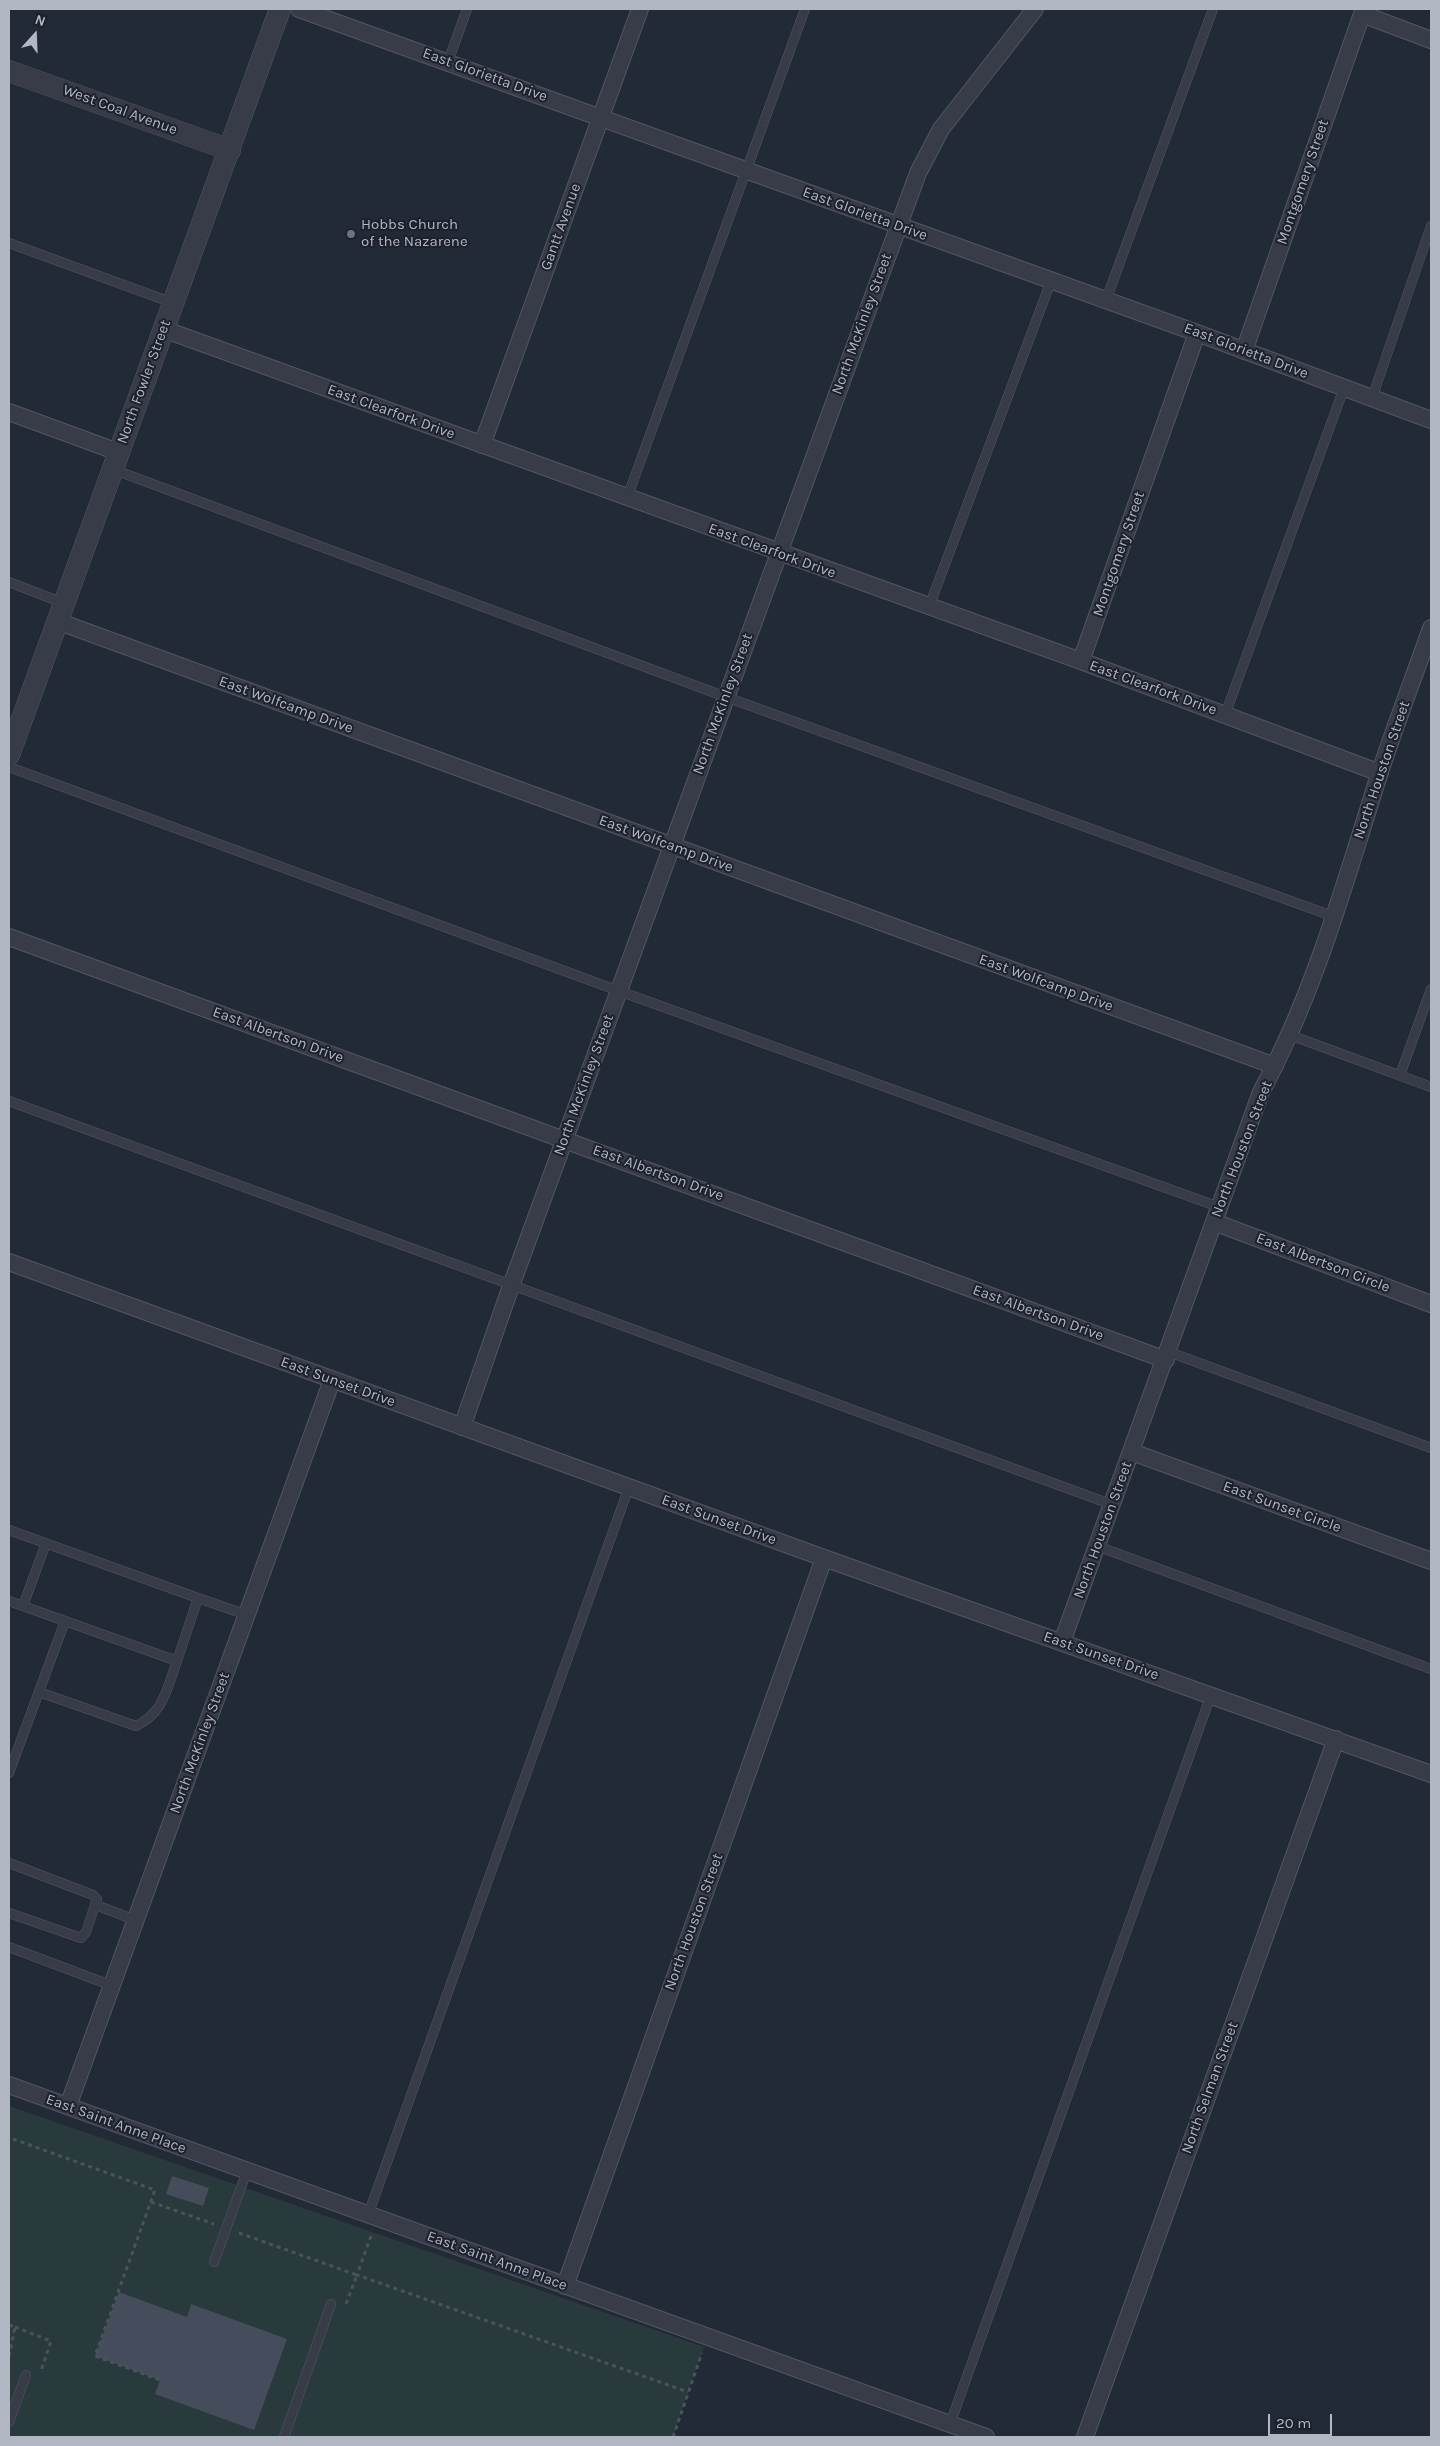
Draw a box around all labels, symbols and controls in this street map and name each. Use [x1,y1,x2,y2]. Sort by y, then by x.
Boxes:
north arrow [10,10,60,60]
text: N [33,11,48,30]
street label: East Glorietta Drive [420,44,550,106]
street label: West Coal Avenue [60,81,180,139]
street label: Montgomery Street [1273,117,1333,247]
street label: Gantt Avenue [537,181,585,273]
street label: East Glorietta Drive [800,183,930,245]
place label: Hobbs Church of the Nazarene [361,216,468,251]
marker: Hobbs Church of the Nazarene [345,228,357,240]
street label: North McKinley Street [828,251,896,397]
street label: North Fowler Street [113,318,175,446]
street label: East Glorietta Drive [1181,319,1311,383]
street label: East Clearfork Drive [325,381,457,443]
street label: Montgomery Street [1089,489,1149,619]
street label: East Clearfork Drive [706,520,838,582]
street label: North McKinley Street [689,631,757,777]
street label: East Clearfork Drive [1087,657,1219,719]
street label: East Wolfcamp Drive [216,672,356,738]
street label: North Houston Street [1350,699,1414,841]
street label: East Wolfcamp Drive [596,811,736,877]
street label: East Wolfcamp Drive [976,950,1116,1016]
street label: East Albertson Drive [210,1003,346,1067]
street label: North McKinley Street [550,1012,618,1158]
street label: North Houston Street [1208,1078,1276,1220]
street label: East Albertson Drive [590,1141,726,1205]
street label: East Albertson Circle [1254,1229,1392,1297]
street label: East Albertson Drive [970,1281,1106,1345]
street label: East Sunset Drive [278,1353,398,1411]
street label: North Houston Street [1070,1459,1136,1601]
street label: East Sunset Circle [1220,1477,1344,1537]
street label: East Sunset Drive [659,1491,779,1549]
street label: East Sunset Drive [1041,1628,1161,1684]
street label: North McKinley Street [166,1670,234,1816]
street label: North Houston Street [661,1851,727,1993]
street label: North Selman Street [1178,2020,1242,2156]
street label: East Saint Anne Place [43,2090,189,2158]
street label: East Saint Anne Place [424,2227,570,2295]
scale bar [1270,2404,1334,2436]
text: 20 m [1276,2414,1311,2432]

